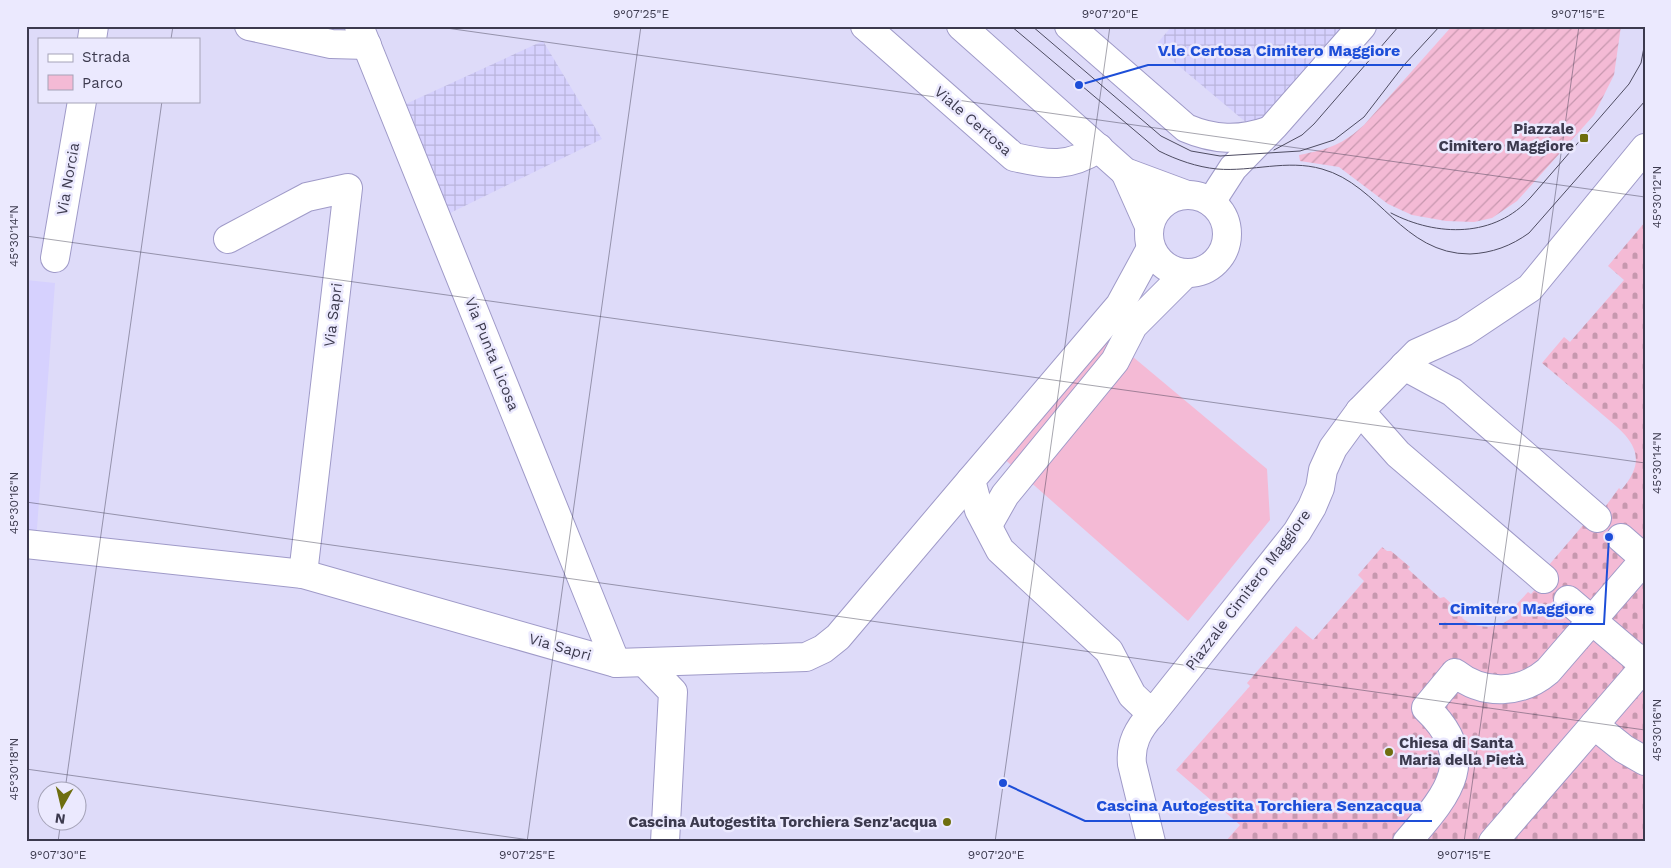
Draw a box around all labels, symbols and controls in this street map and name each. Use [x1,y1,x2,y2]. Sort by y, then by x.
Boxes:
text: 9°07'25"E [613,7,669,21]
text: 9°07'20"E [1082,7,1139,21]
text: 9°07'15"E [1551,7,1605,21]
callout: V.le Certosa Cimitero Maggiore [1148,34,1411,65]
legend [38,38,200,102]
text: V.le Certosa Cimitero Maggiore [1158,41,1400,60]
text: Strada [82,48,131,66]
text: Parco [82,74,123,92]
street label: Viale Certosa [931,82,1016,160]
place label: Piazzale Cimitero Maggiore [1438,120,1574,155]
marker: Piazzale Cimitero Maggiore [1578,132,1590,144]
street label: Via Norcia [53,141,83,217]
text: 45°30'12"N [1650,166,1664,228]
text: 45°30'14"N [7,205,21,267]
street label: Via Sapri [320,282,346,348]
street label: Via Punta Licosa [461,295,523,414]
text: 45°30'14"N [1650,432,1664,494]
text: 45°30'16"N [7,472,21,534]
street label: Piazzale Cimitero Maggiore [1182,506,1314,674]
callout: Cimitero Maggiore [1439,593,1604,624]
text: Cimitero Maggiore [1450,599,1594,618]
street label: Via Sapri [527,629,593,665]
text: 45°30'16"N [1650,699,1664,761]
place label: Chiesa di Santa Maria della Pietà [1399,734,1524,769]
text: 45°30'18"N [7,738,21,800]
marker: Chiesa di Santa Maria della Pietà [1383,746,1395,758]
north arrow [38,780,88,830]
callout: Cascina Autogestita Torchiera Senzacqua [1085,790,1432,821]
text: Cascina Autogestita Torchiera Senzacqua [1096,796,1423,815]
text: N [54,810,66,828]
place label: Cascina Autogestita Torchiera Senz'acqua [628,813,937,831]
marker: Cascina Autogestita Torchiera Senz'acqua [941,816,953,828]
text: 9°07'30"E [30,848,87,862]
text: 9°07'25"E [499,848,555,862]
text: 9°07'20"E [968,848,1025,862]
text: 9°07'15"E [1437,848,1491,862]

